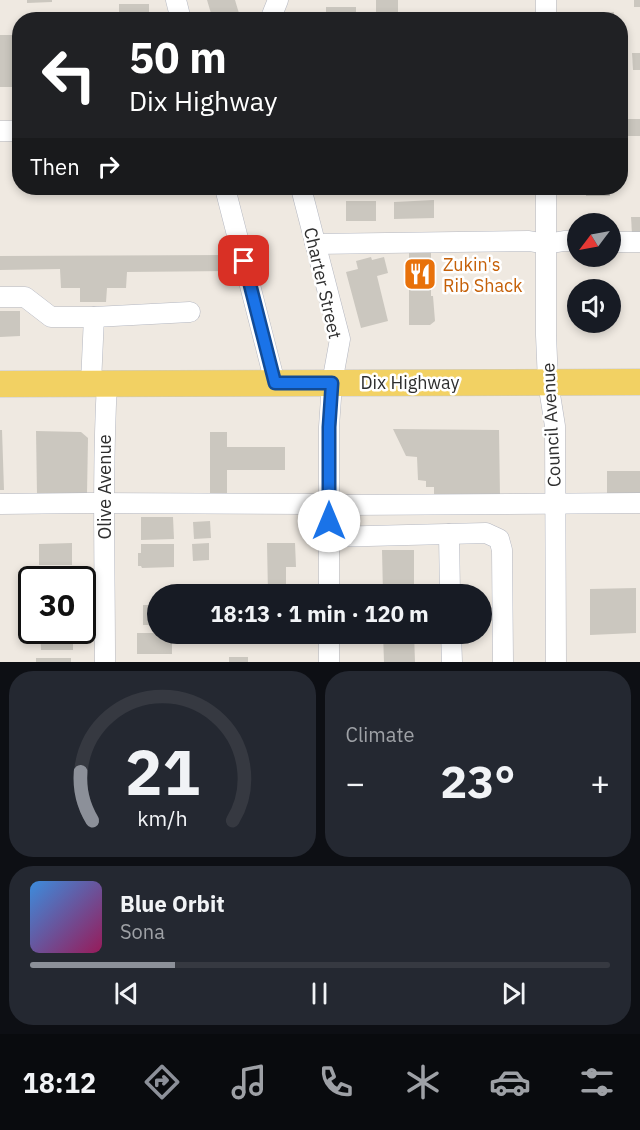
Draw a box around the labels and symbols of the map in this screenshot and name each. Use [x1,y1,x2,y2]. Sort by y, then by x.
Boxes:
north arrow [567,213,621,267]
street label: Charter Street [299,225,347,341]
pin [218,235,269,286]
place label: Zukin's Rib Shack [443,253,523,297]
restaurant icon: Zukin's Rib Shack [402,256,438,292]
street label: Council Avenue [536,362,566,488]
street label: Dix Highway [361,371,460,394]
street label: Olive Avenue [93,434,116,540]
position arrow [297,489,361,553]
speed limit sign: 30 [18,566,96,644]

